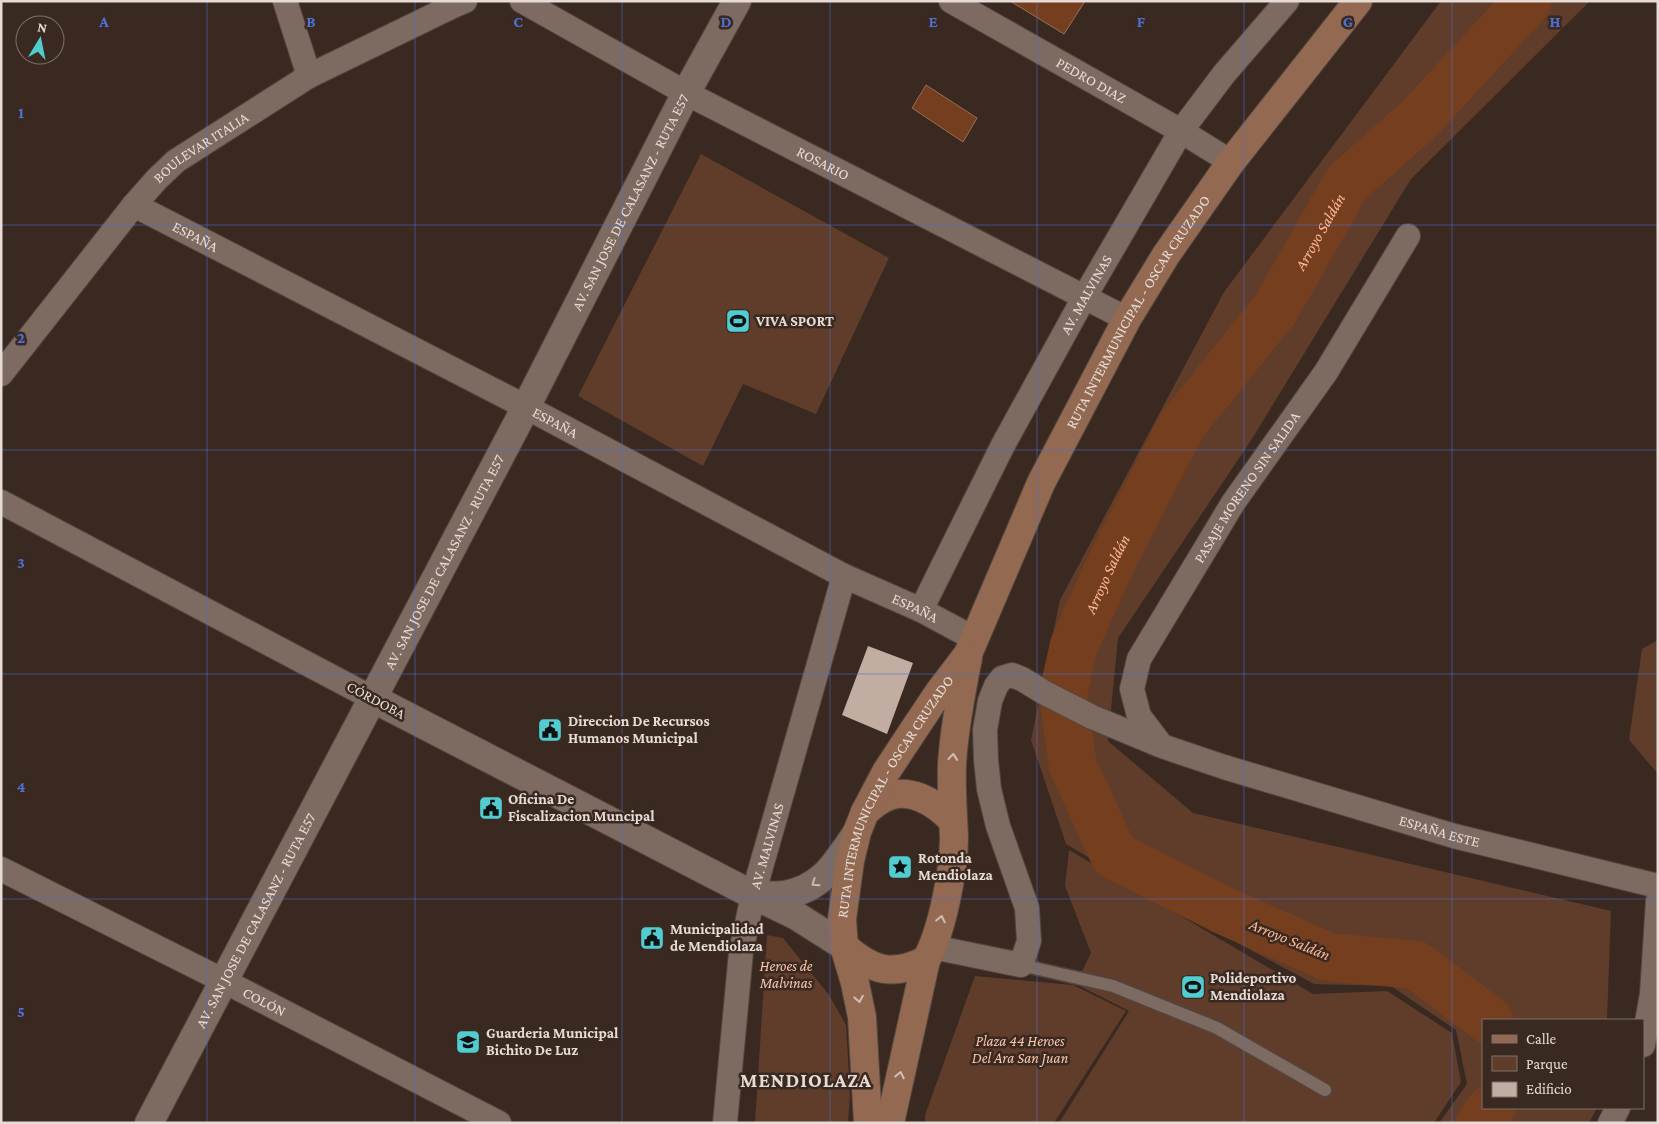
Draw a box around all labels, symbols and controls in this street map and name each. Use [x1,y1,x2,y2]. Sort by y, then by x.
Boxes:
text: A [98,13,109,30]
text: B [306,13,316,30]
text: C [513,13,523,30]
text: D [720,13,732,30]
text: E [928,13,938,30]
text: F [1137,13,1146,30]
text: G [1343,13,1353,30]
text: H [1550,13,1561,30]
north arrow [15,15,65,65]
text: N [36,18,49,36]
street label: PEDRO DIAZ [1053,54,1129,106]
street label: AV. SAN JOSE DE CALASANZ - RUTA E57 [569,91,692,313]
text: 1 [18,104,24,121]
street label: BOULEVAR ITALIA [150,109,252,186]
street label: ROSARIO [794,143,852,183]
water label: Arroyo Saldán [1291,190,1348,274]
street label: RUTA INTERMUNICIPAL - OSCAR CRUZADO [1063,192,1213,431]
street label: ESPAÑA [170,218,221,255]
street label: AV. MALVINAS [1057,252,1115,337]
sports icon: VIVA SPORT [725,308,751,334]
place label: VIVA SPORT [755,313,834,329]
text: 2 [17,329,25,346]
street label: ESPAÑA [530,404,581,441]
street label: PASAJE MORENO SIN SALIDA [1191,408,1304,566]
street label: AV. SAN JOSE DE CALASANZ - RUTA E57 [381,452,508,672]
water label: Arroyo Saldán [1081,532,1133,617]
text: 3 [17,554,25,571]
street label: ESPAÑA [890,590,941,626]
street label: RUTA INTERMUNICIPAL - OSCAR CRUZADO [834,672,957,919]
street label: CÓRDOBA [344,678,408,722]
place label: Direccion De Recursos Humanos Municipal [568,713,710,746]
public building icon: Direccion De Recursos Humanos Municipal [537,717,563,743]
one-way arrow [947,753,958,761]
text: 4 [17,778,26,795]
place label: Oficina De Fiscalizacion Muncipal [508,791,655,824]
public building icon: Oficina De Fiscalizacion Muncipal [478,795,504,821]
street label: AV. MALVINAS [747,801,787,891]
street label: AV. SAN JOSE DE CALASANZ - RUTA E57 [193,810,319,1031]
street label: ESPAÑA ESTE [1397,812,1482,850]
place label: Rotonda Mendiolaza [918,850,994,883]
place icon: Rotonda Mendiolaza [887,854,913,880]
one-way arrow [812,877,821,886]
one-way arrow [935,914,946,923]
water label: Arroyo Saldán [1246,915,1333,964]
place label: Municipalidad de Mendiolaza [670,921,764,954]
public building icon: Municipalidad de Mendiolaza [639,925,665,951]
park label: Heroes de Malvinas [759,958,813,991]
place label: Polideportivo Mendiolaza [1210,970,1297,1003]
sports icon: Polideportivo Mendiolaza [1180,974,1206,1000]
street label: COLÓN [240,984,289,1020]
one-way arrow [853,995,863,1004]
text: 5 [17,1003,25,1020]
legend [1482,1019,1644,1109]
place label: Guarderia Municipal Bichito De Luz [486,1025,619,1058]
school or university icon: Guarderia Municipal Bichito De Luz [455,1029,481,1055]
text: Calle [1526,1031,1557,1047]
park label: Plaza 44 Heroes Del Ara San Juan [972,1033,1069,1067]
text: Parque [1526,1056,1568,1073]
district label: MENDIOLAZA [740,1069,872,1091]
one-way arrow [894,1071,904,1079]
text: Edificio [1526,1081,1572,1097]

